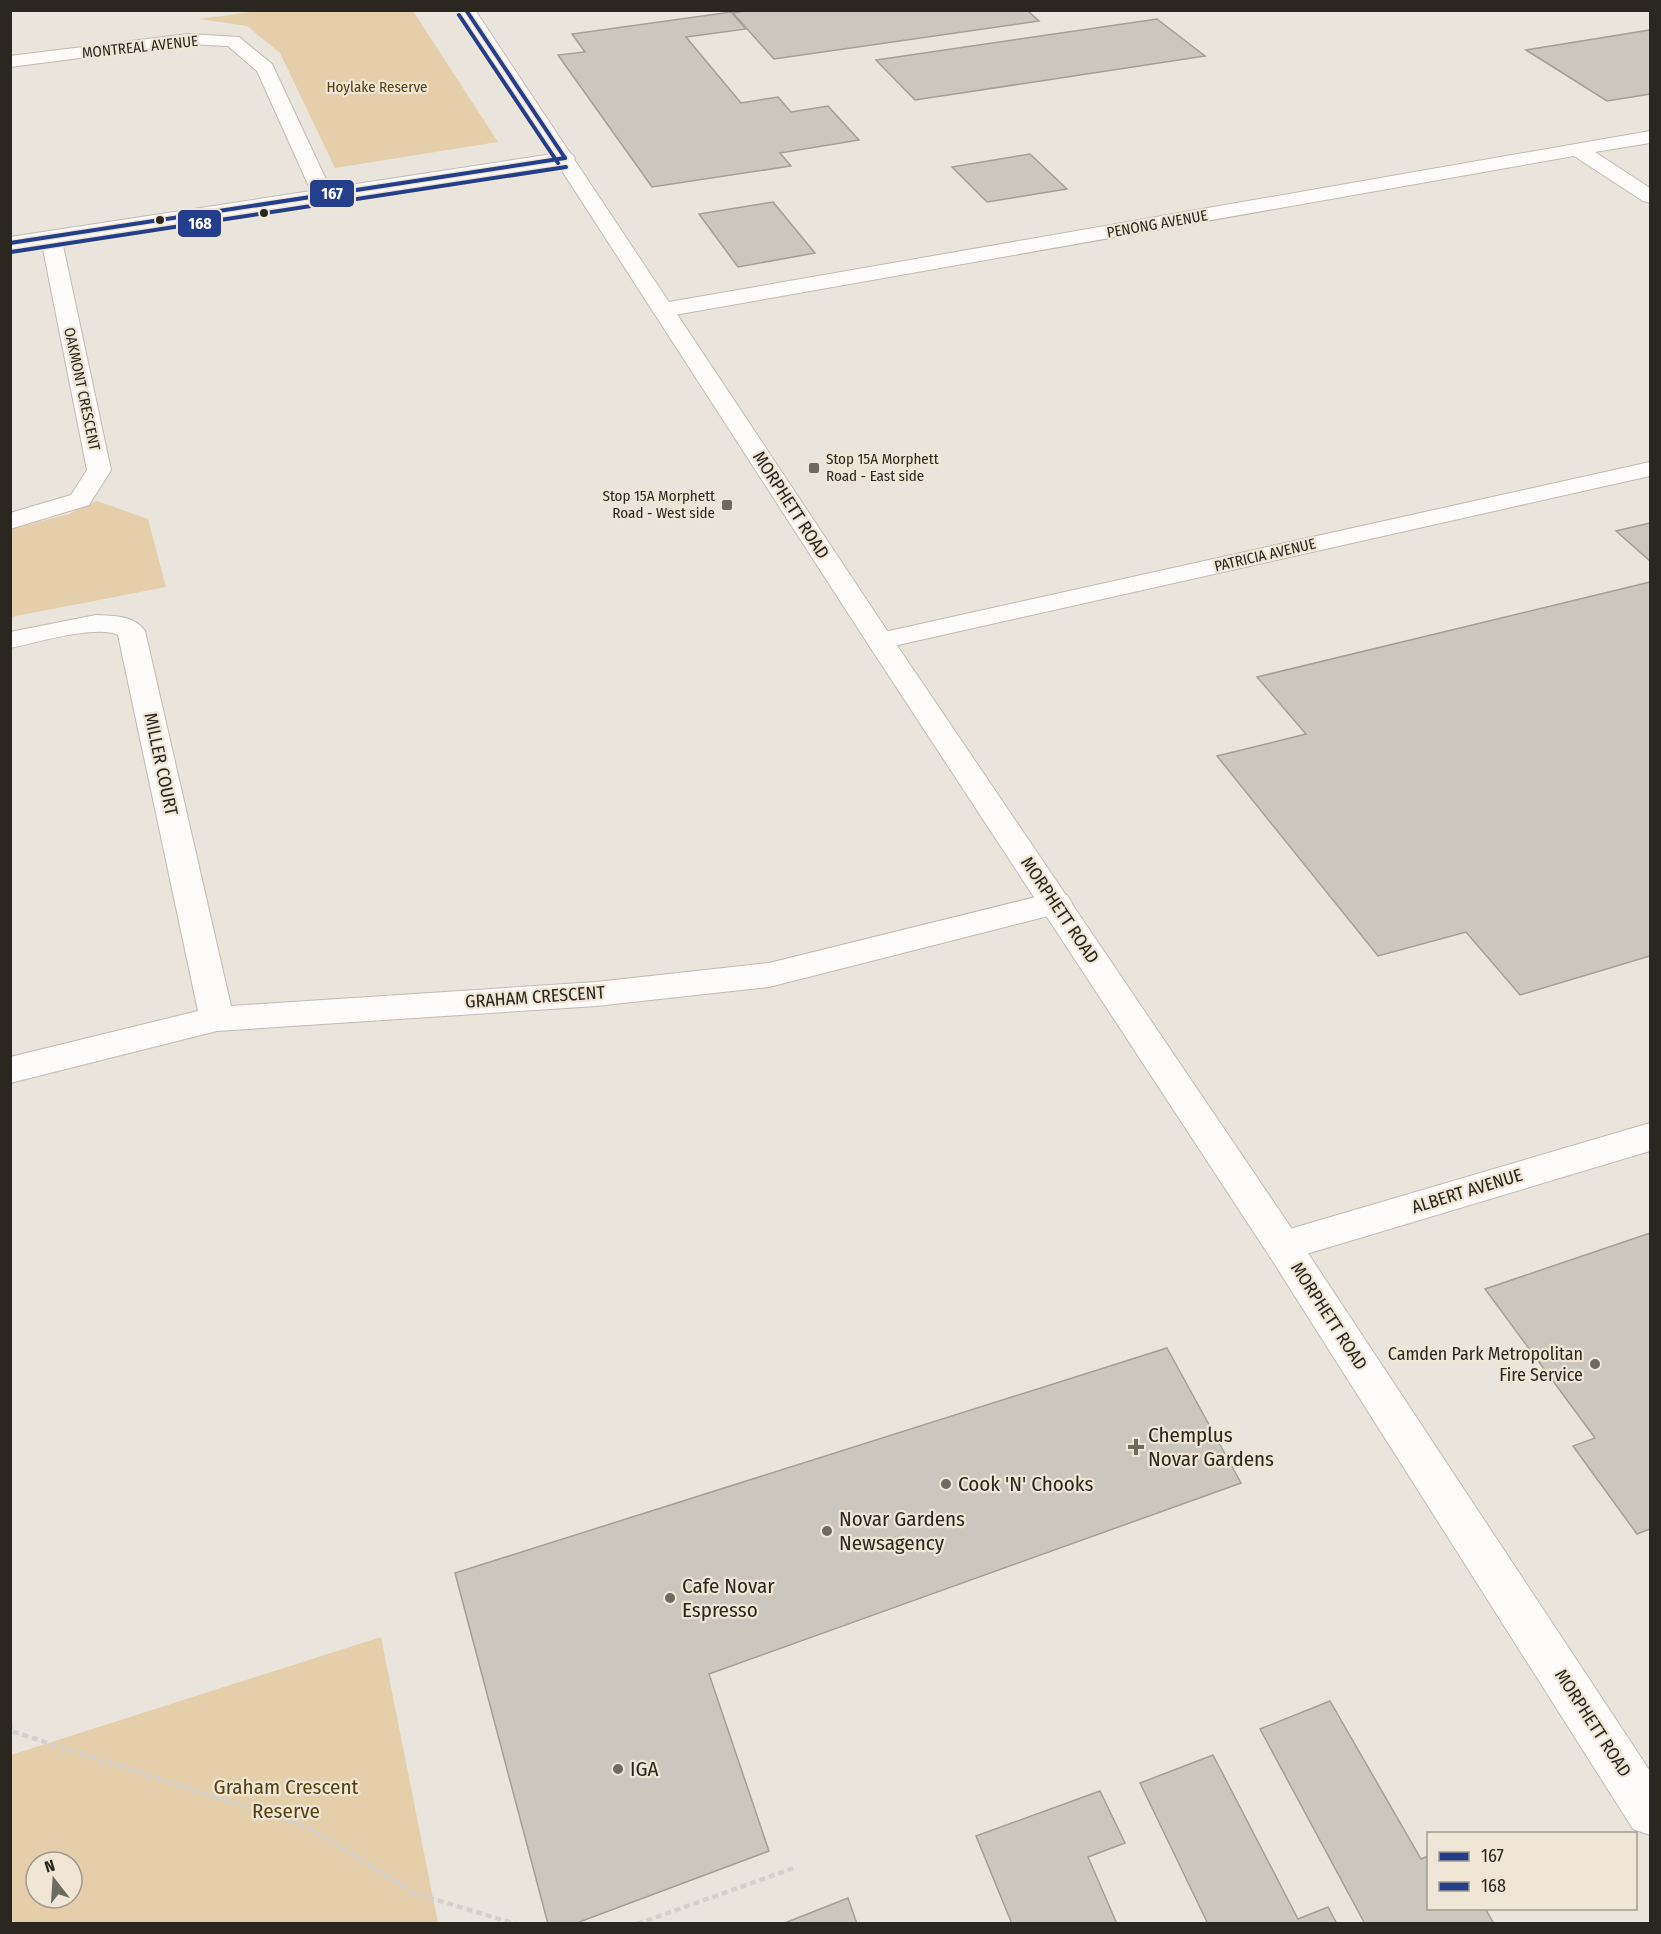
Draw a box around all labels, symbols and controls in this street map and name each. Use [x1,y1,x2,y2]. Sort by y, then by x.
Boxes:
street label: MONTREAL AVENUE [81,32,199,62]
park label: Hoylake Reserve [326,78,428,96]
line badge: 167 [309,179,355,208]
text: 167 [321,184,343,203]
street label: PENONG AVENUE [1105,206,1209,242]
unlabelled marker [258,207,270,219]
line badge: 168 [177,209,222,238]
unlabelled marker [154,214,166,226]
text: 168 [188,214,212,233]
street label: OAKMONT CRESCENT [60,326,104,452]
street label: MORPHETT ROAD [748,447,834,563]
place label: Stop 15A Morphett Road - East side [826,450,939,485]
marker: Stop 15A Morphett Road - East side [807,461,821,475]
place label: Stop 15A Morphett Road - West side [602,487,715,522]
marker: Stop 15A Morphett Road - West side [720,498,734,512]
street label: PATRICIA AVENUE [1213,535,1317,575]
street label: MILLER COURT [139,711,183,818]
street label: MORPHETT ROAD [1016,852,1104,968]
street label: GRAHAM CRESCENT [464,981,606,1013]
street label: ALBERT AVENUE [1409,1164,1525,1218]
street label: MORPHETT ROAD [1286,1258,1372,1374]
place label: Camden Park Metropolitan Fire Service [1388,1343,1583,1386]
marker: Camden Park Metropolitan Fire Service [1588,1357,1602,1371]
place label: Chemplus Novar Gardens [1148,1422,1274,1472]
marker: Chemplus Novar Gardens [1129,1440,1143,1454]
place label: Cook 'N' Chooks [958,1471,1094,1497]
marker: Cook 'N' Chooks [939,1477,953,1491]
place label: Novar Gardens Newsagency [839,1506,965,1556]
marker: Novar Gardens Newsagency [820,1524,834,1538]
place label: Cafe Novar Espresso [682,1573,775,1623]
marker: Cafe Novar Espresso [663,1591,677,1605]
street label: MORPHETT ROAD [1550,1665,1636,1781]
place label: IGA [630,1756,659,1782]
marker: IGA [611,1762,625,1776]
park label: Graham Crescent Reserve [214,1774,359,1824]
legend [1427,1832,1637,1910]
text: 167 [1481,1845,1504,1867]
north arrow [24,1850,84,1910]
text: N [42,1856,57,1877]
text: 168 [1481,1875,1506,1897]

